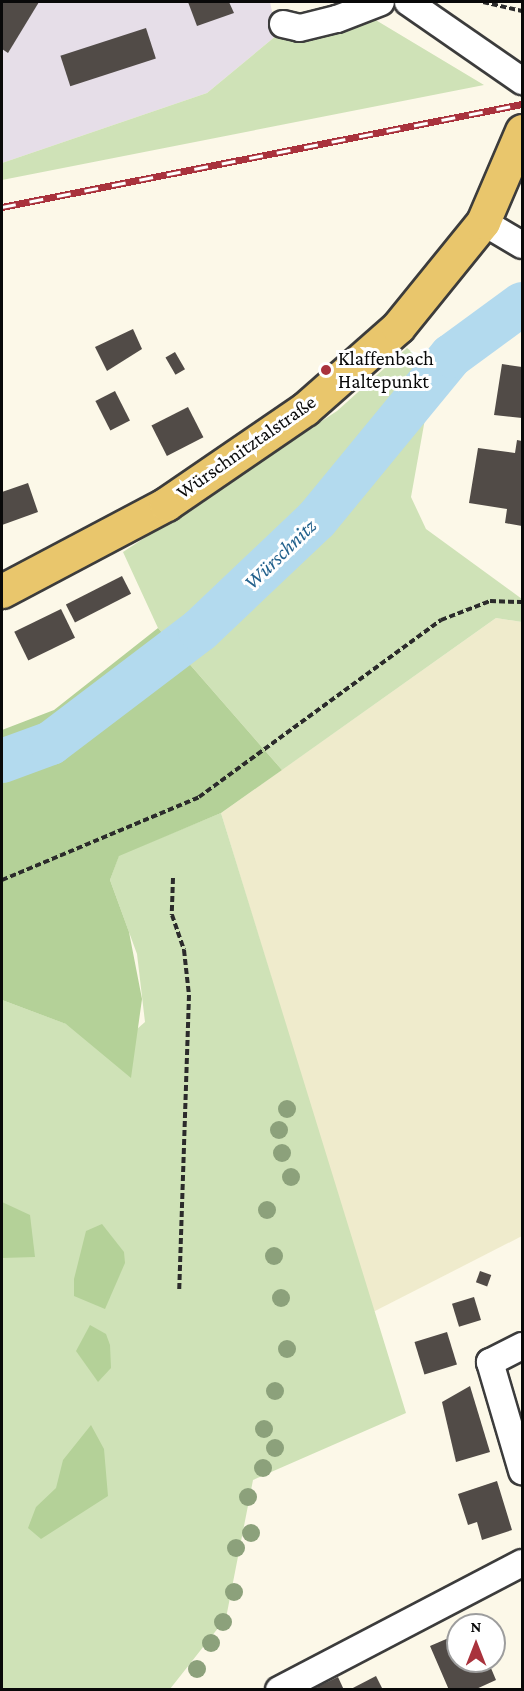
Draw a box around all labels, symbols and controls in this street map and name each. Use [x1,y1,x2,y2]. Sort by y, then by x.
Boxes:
place label: Klaffenbach Haltepunkt [338,346,434,393]
marker: Klaffenbach Haltepunkt [319,363,333,377]
street label: Würschnitztalstraße [172,390,320,504]
water label: Würschnitz [239,513,321,595]
north arrow [446,1613,506,1673]
text: N [471,1618,481,1635]

